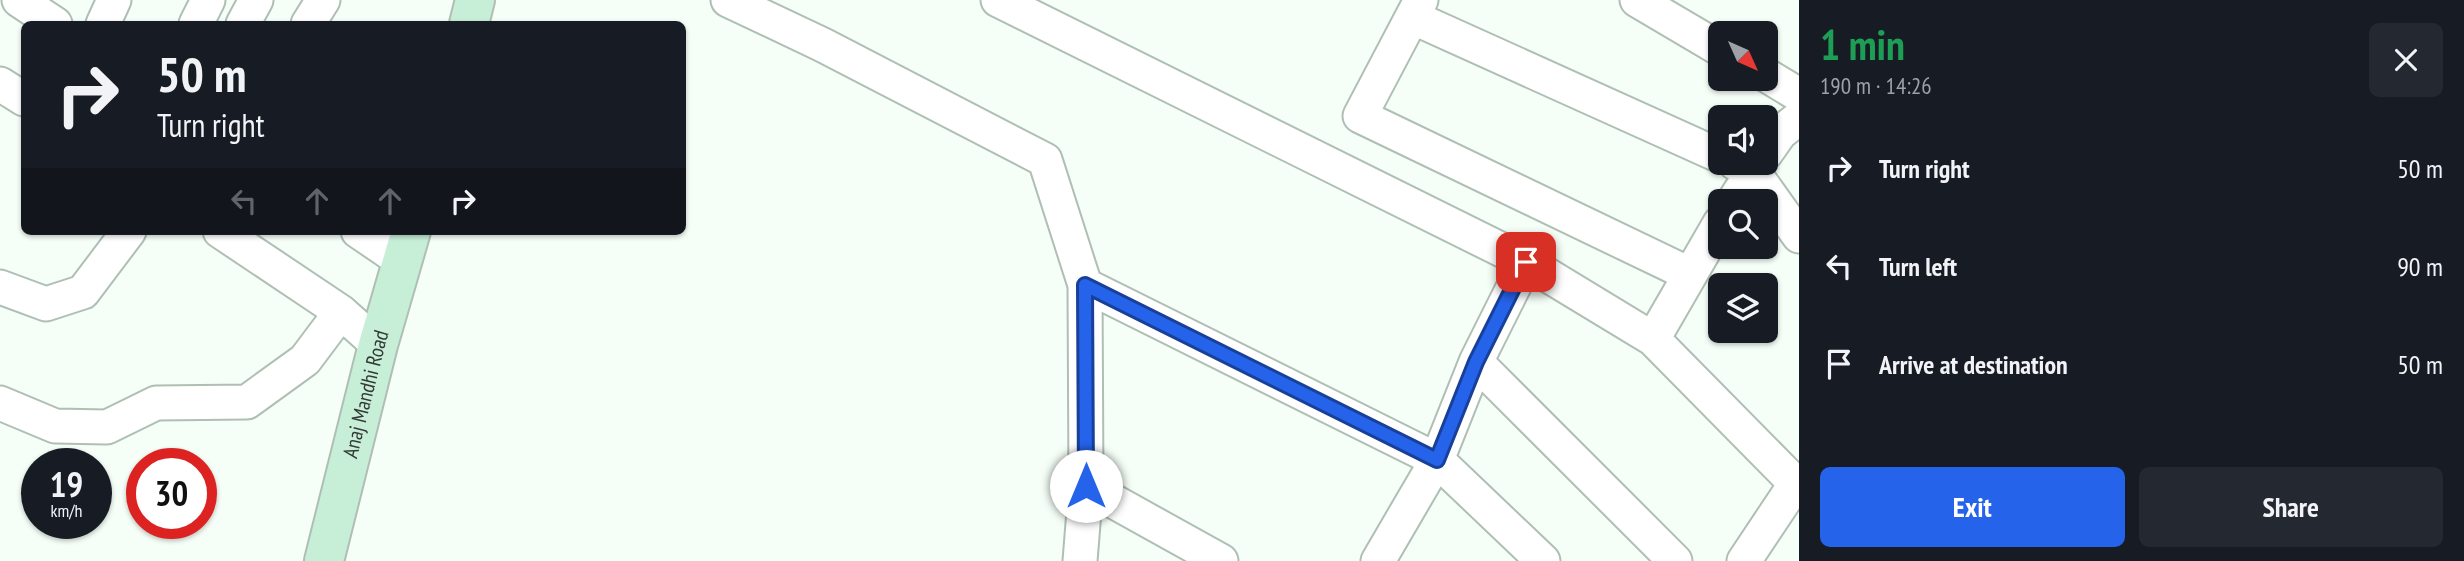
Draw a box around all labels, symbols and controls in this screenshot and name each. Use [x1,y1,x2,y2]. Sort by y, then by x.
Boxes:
text: 1 min [1820,17,1905,72]
north arrow [1708,21,1778,91]
map controls [1708,21,1778,343]
button: close [2369,23,2443,97]
text: 50 m [157,42,246,106]
icon: right [42,49,133,140]
text: 190 m · 14:26 [1820,71,1932,100]
text: Turn right [157,104,265,146]
button: sound [1708,105,1778,175]
icon: right [1820,149,1858,187]
text: Turn right [1879,152,1970,185]
text: 50 m [2397,152,2443,185]
icon: left [225,182,263,220]
icon: ahead [298,182,336,220]
icon: ahead [371,182,409,220]
icon: right [444,182,482,220]
button: search [1708,189,1778,259]
pin [1496,232,1556,292]
icon: arrive [1507,243,1545,281]
icon: left [1820,247,1858,285]
text: Turn left [1879,250,1957,283]
text: 90 m [2397,250,2443,283]
button: layers [1708,273,1778,343]
street label: Anaj Mandhi Road [336,327,395,461]
icon: arrive [1820,345,1858,383]
text: Arrive at destination [1879,348,2068,381]
text: 50 m [2397,348,2443,381]
speed limit sign: 30 [126,448,217,539]
position arrow [1049,449,1123,523]
text: 19 [50,461,83,507]
button: Exit [1820,467,2125,547]
button: Share [2139,467,2443,547]
text: km/h [51,499,82,522]

